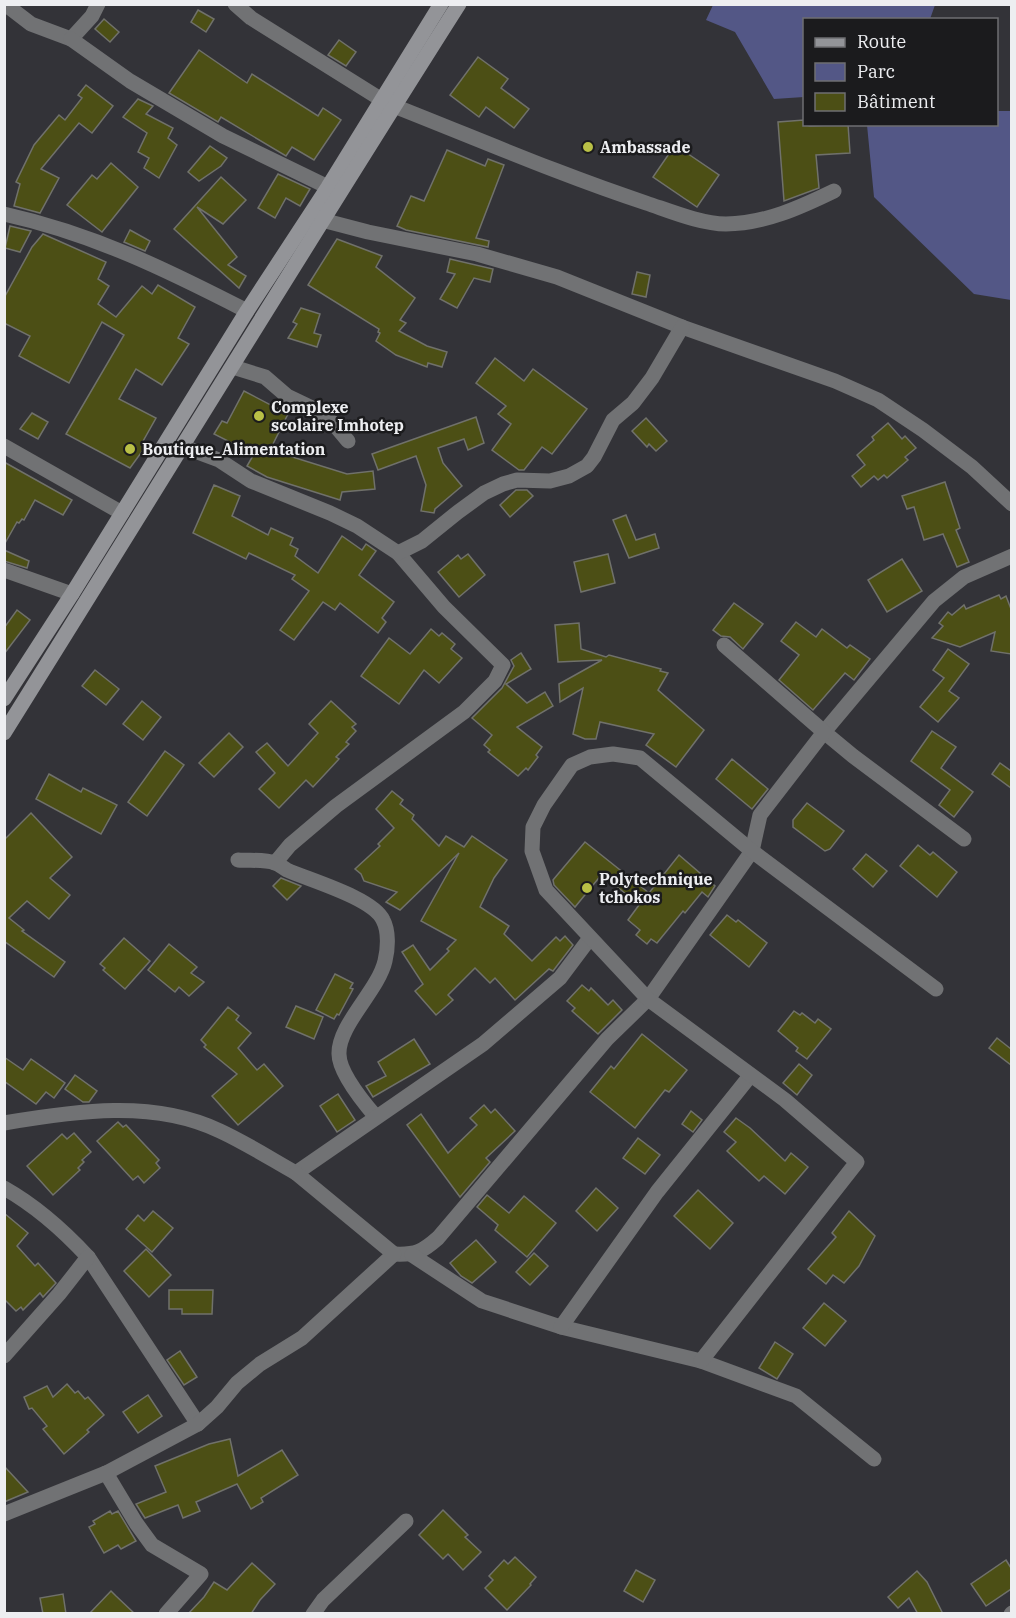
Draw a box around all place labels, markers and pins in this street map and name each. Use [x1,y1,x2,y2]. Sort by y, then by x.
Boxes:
place label: Ambassade [600,137,691,157]
marker: Ambassade [581,140,595,154]
place label: Complexe scolaire Imhotep [271,397,404,435]
marker: Complexe scolaire Imhotep [252,409,266,423]
place label: Boutique_Alimentation [142,439,326,459]
marker: Boutique_Alimentation [123,442,137,456]
place label: Polytechnique tchokos [599,869,713,907]
marker: Polytechnique tchokos [580,881,594,895]

